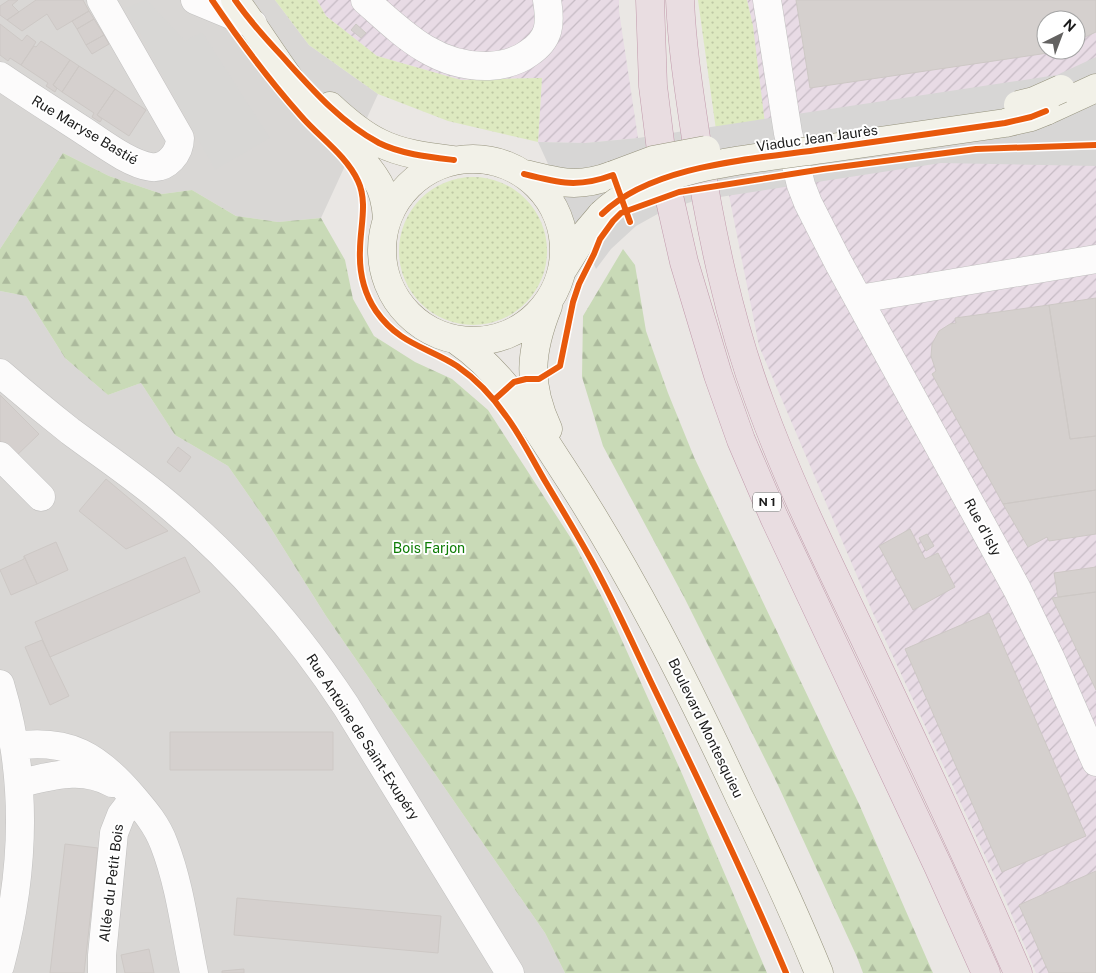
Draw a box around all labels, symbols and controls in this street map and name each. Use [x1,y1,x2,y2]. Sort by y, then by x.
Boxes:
north arrow [1036,10,1086,60]
text: N [1060,16,1079,35]
street label: Rue Maryse Bastié [29,92,141,168]
street label: Viaduc Jean Jaurès [755,122,879,154]
road number: N 1 [753,492,781,512]
street label: Rue d'Isly [961,496,1005,559]
park label: Bois Farjon [393,540,465,556]
street label: Rue Antoine de Saint-Exupéry [303,651,423,823]
street label: Boulevard Montesquieu [665,656,747,800]
street label: Allée du Petit Bois [96,823,126,943]

